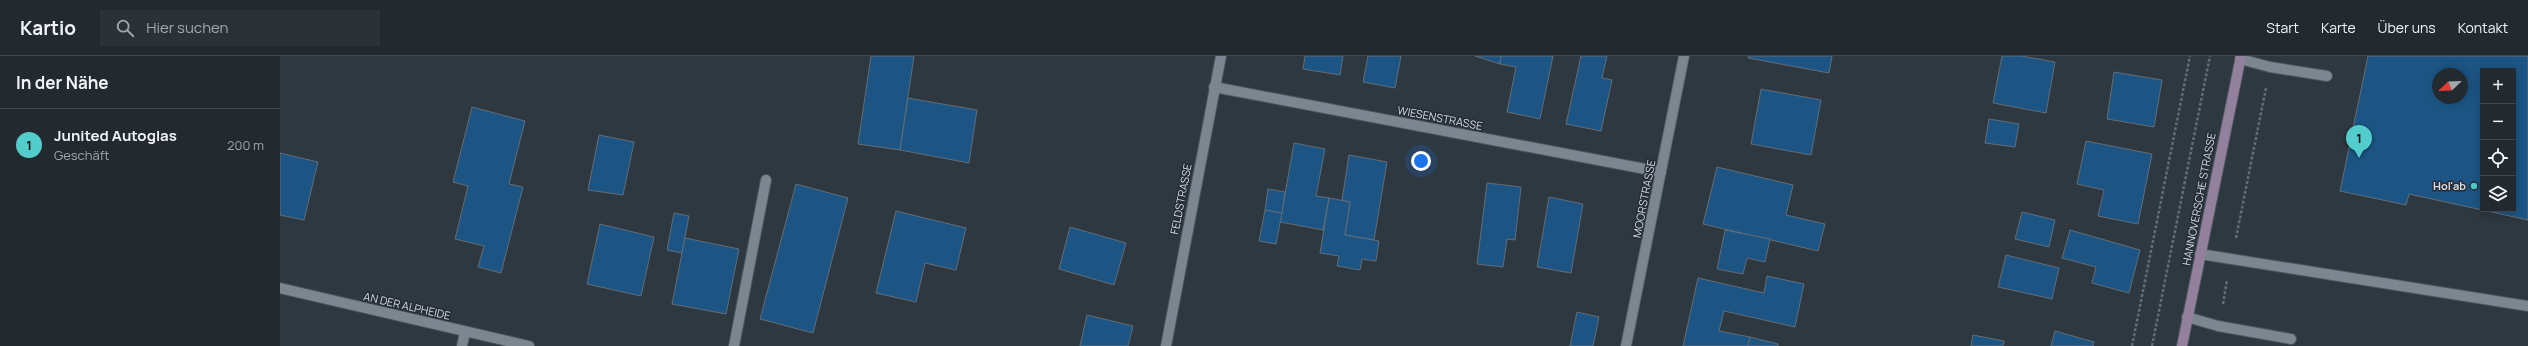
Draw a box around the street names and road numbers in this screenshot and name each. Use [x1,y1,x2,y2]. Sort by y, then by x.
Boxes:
street label: WIESENSTRASSE [1396,102,1484,133]
street label: HANNOVERSCHE STRASSE [2178,131,2219,266]
street label: MOORSTRASSE [1629,159,1658,239]
street label: FELDSTRASSE [1166,162,1195,236]
street label: AN DER ALPHEIDE [362,288,452,323]

